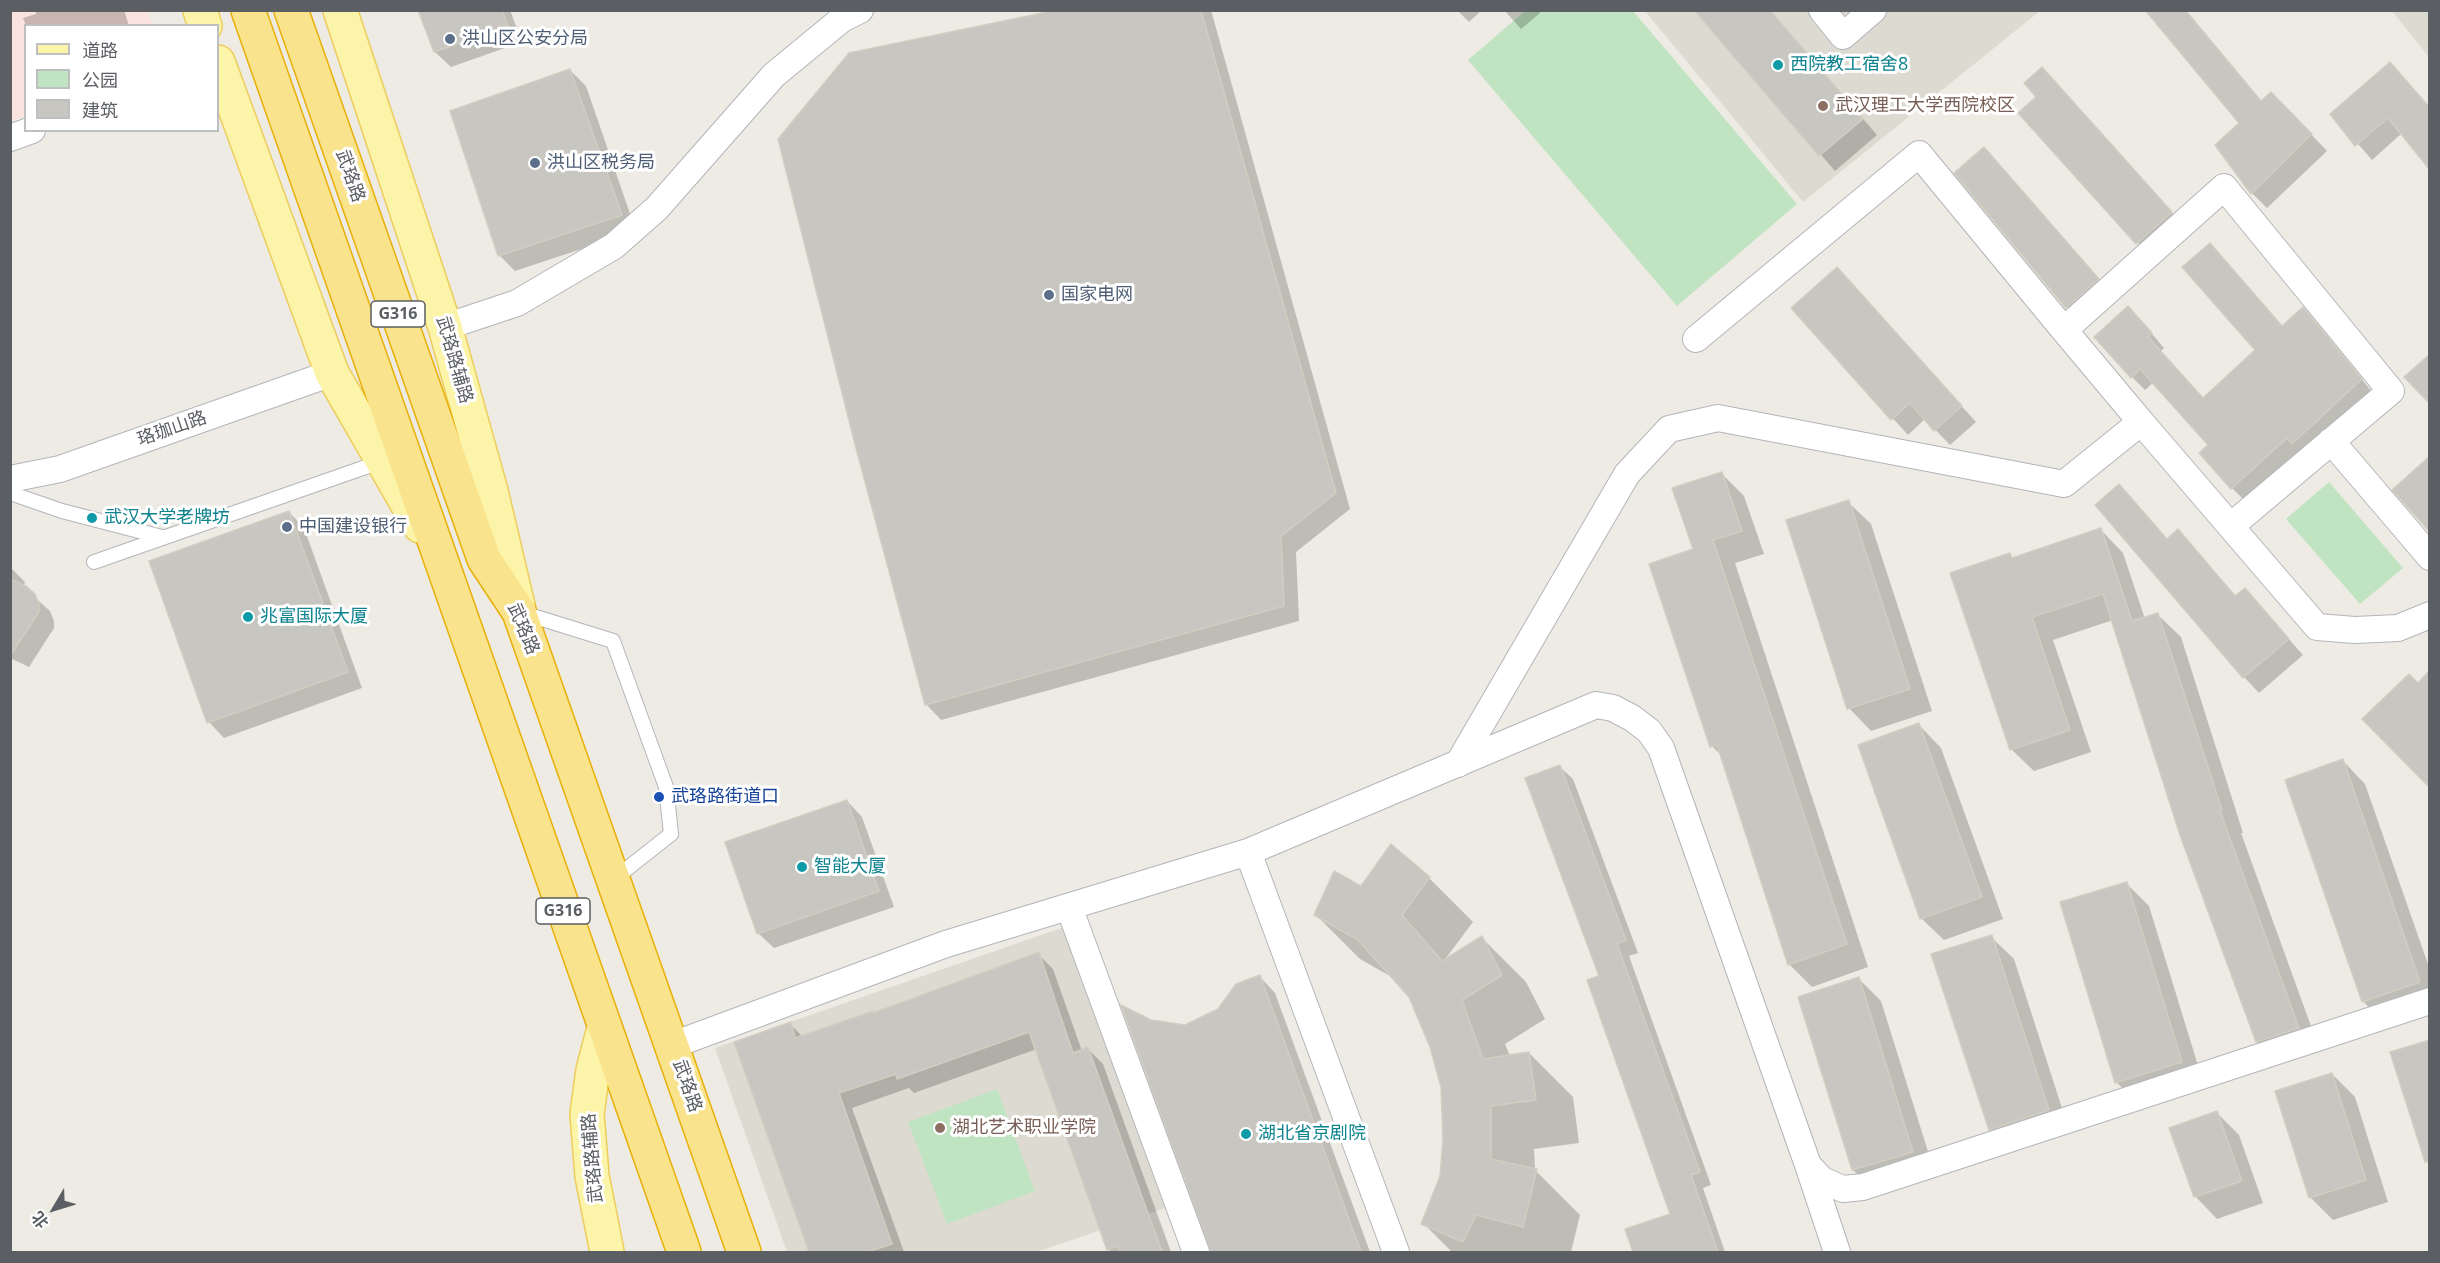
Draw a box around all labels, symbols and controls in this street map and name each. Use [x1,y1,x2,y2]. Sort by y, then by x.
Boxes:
legend [24,24,219,132]
place label: 洪山区公安分局 [462,28,588,50]
marker: 洪山区公安分局 [443,32,457,46]
text: 道路 [82,38,118,62]
place label: 西院教工宿舍8 [1790,54,1908,76]
marker: 西院教工宿舍8 [1771,58,1785,72]
text: 公园 [82,68,118,92]
place label: 武汉理工大学西院校区 [1835,95,2015,117]
text: 建筑 [82,98,118,122]
marker: 武汉理工大学西院校区 [1816,99,1830,113]
street label: 武珞路 [331,147,369,205]
place label: 洪山区税务局 [547,152,655,174]
marker: 洪山区税务局 [528,156,542,170]
place label: 国家电网 [1061,284,1133,306]
marker: 国家电网 [1042,288,1056,302]
road number: G316 [371,301,425,327]
street label: 武珞路辅路 [431,314,477,406]
street label: 珞珈山路 [134,407,210,451]
place label: 武汉大学老牌坊 [104,507,230,529]
marker: 武汉大学老牌坊 [85,511,99,525]
place label: 中国建设银行 [299,516,407,538]
marker: 中国建设银行 [280,520,294,534]
street label: 武珞路 [503,600,543,658]
place label: 兆富国际大厦 [260,606,368,628]
marker: 兆富国际大厦 [241,610,255,624]
place label: 武珞路街道口 [671,786,779,808]
marker: 武珞路街道口 [652,790,666,804]
place label: 智能大厦 [814,856,886,878]
marker: 智能大厦 [795,860,809,874]
road number: G316 [536,898,590,924]
street label: 武珞路 [668,1057,706,1115]
street label: 武珞路辅路 [578,1112,608,1204]
place label: 湖北艺术职业学院 [952,1117,1096,1139]
marker: 湖北艺术职业学院 [933,1121,947,1135]
place label: 湖北省京剧院 [1258,1123,1366,1145]
marker: 湖北省京剧院 [1239,1127,1253,1141]
north arrow [24,1179,84,1239]
text: 北 [26,1207,53,1233]

